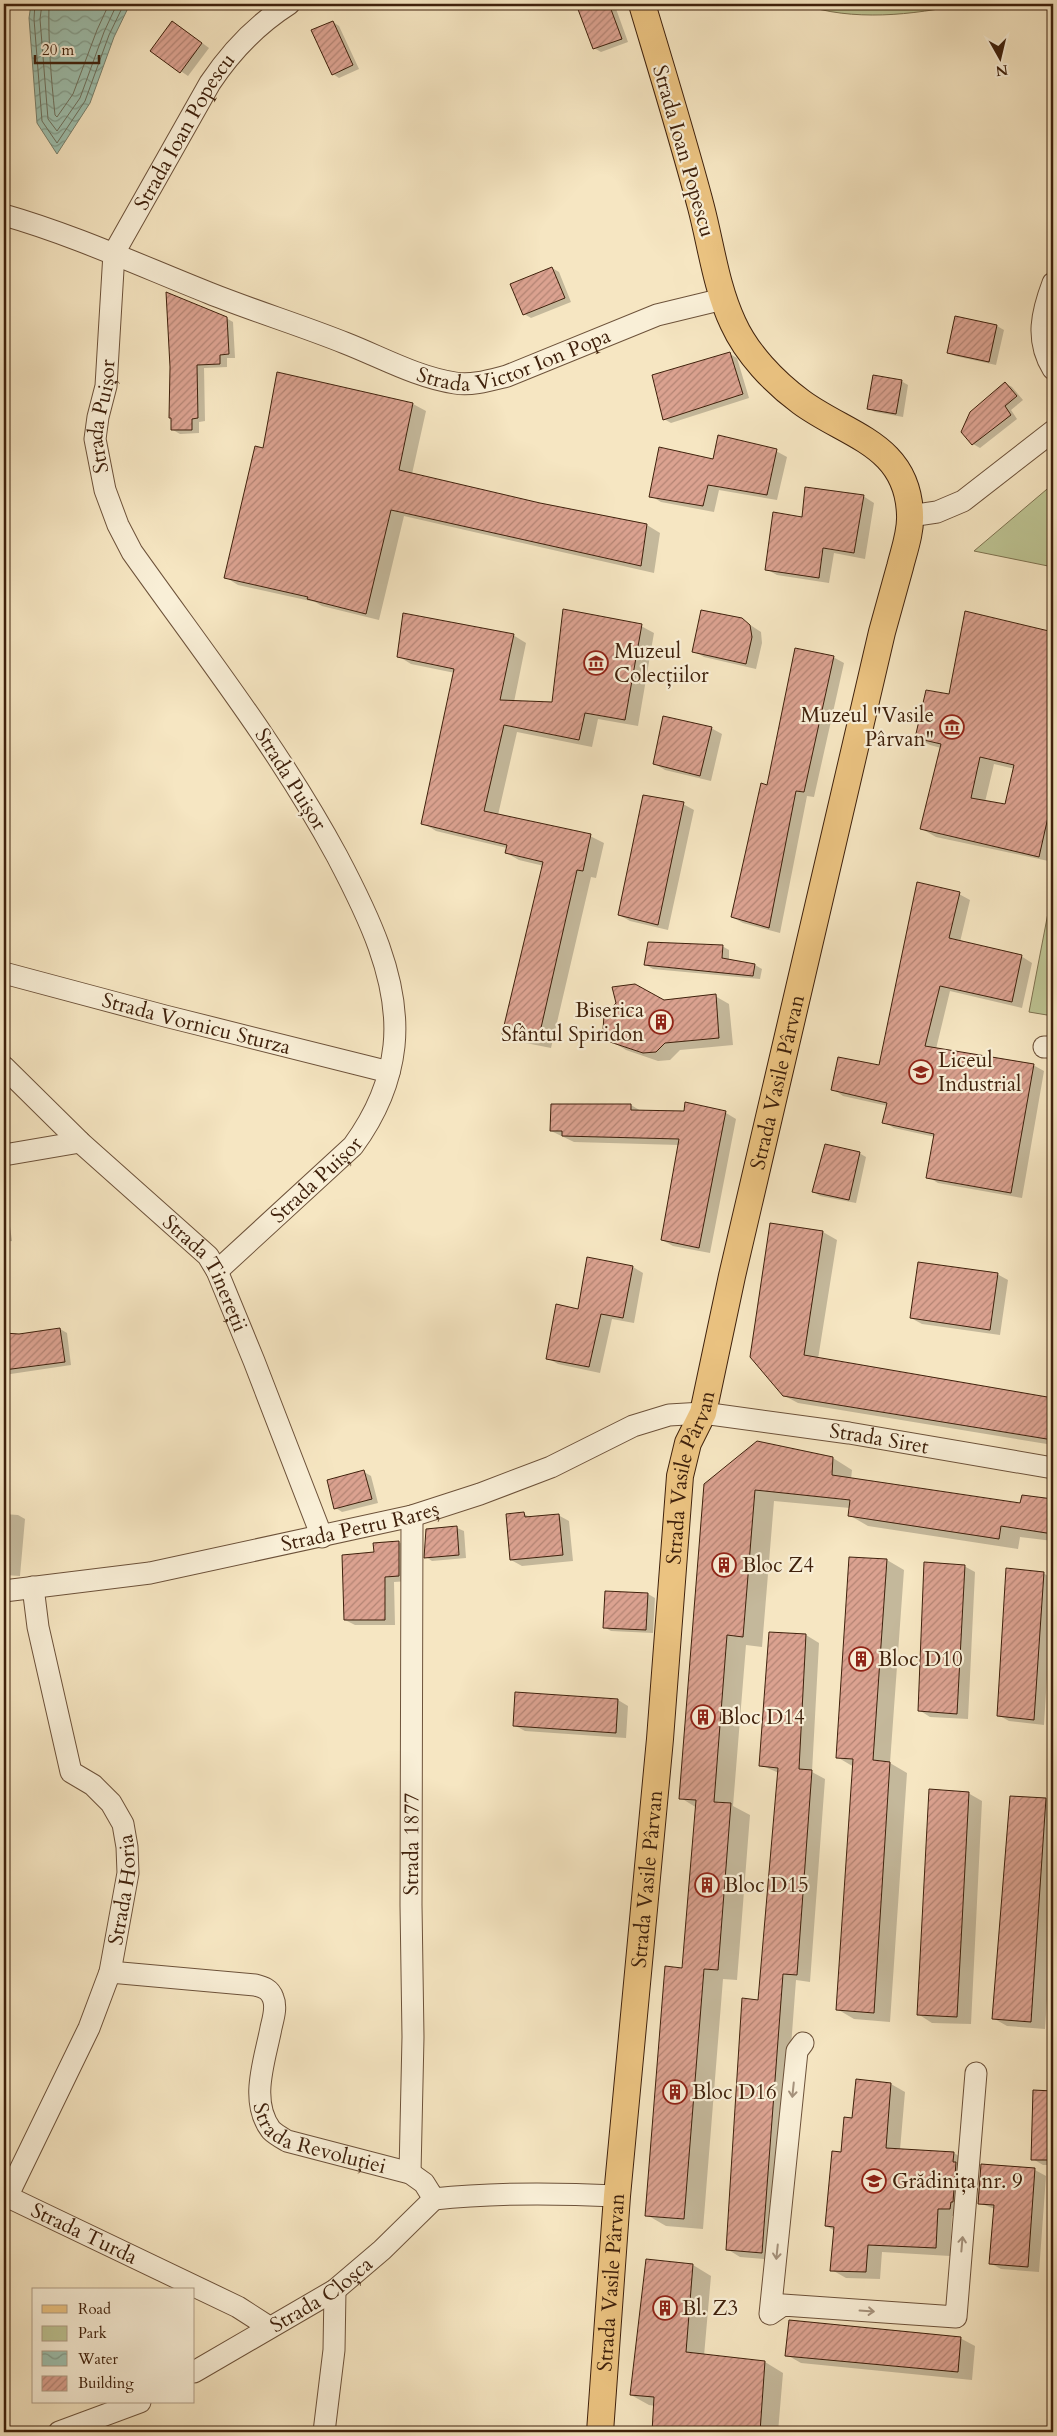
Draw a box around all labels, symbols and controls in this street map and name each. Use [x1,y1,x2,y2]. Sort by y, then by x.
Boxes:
scale bar [35,32,99,64]
north arrow [974,32,1024,82]
text: 20 m [42,40,74,60]
street label: Strada Ioan Popescu [127,47,242,215]
text: N [994,60,1009,81]
street label: Strada Ioan Popescu [645,62,722,240]
street label: Strada Victor Ion Popa [413,321,615,399]
street label: Strada Puișor [81,358,123,476]
place label: Muzeul Colecțiilor [614,637,709,690]
museum icon: Muzeul Colecțiilor [583,650,609,676]
place label: Muzeul "Vasile Pârvan" [800,701,934,754]
museum icon: Muzeul "Vasile Pârvan" [939,714,965,740]
street label: Strada Puișor [248,723,334,836]
street label: Strada Vornicu Sturza [99,986,294,1062]
street label: Strada Vasile Pârvan [743,992,812,1172]
place label: Biserica Sfântul Spiridon [501,996,644,1049]
building icon: Biserica Sfântul Spiridon [648,1009,674,1035]
place label: Liceul Industrial [938,1046,1021,1099]
school or university icon: Liceul Industrial [908,1059,934,1085]
street label: Strada Puișor [264,1131,370,1230]
street label: Strada Tinereții [156,1208,254,1336]
street label: Strada Vasile Pârvan [659,1388,722,1566]
street label: Strada Siret [828,1416,931,1461]
street label: Strada Petru Rareș [278,1494,443,1559]
place label: Bloc Z4 [742,1551,814,1580]
building icon: Bloc Z4 [711,1552,737,1578]
place label: Bloc D10 [878,1645,963,1674]
building icon: Bloc D10 [848,1646,874,1672]
place label: Bloc D14 [720,1703,805,1732]
building icon: Bloc D14 [690,1704,716,1730]
street label: Strada Vasile Pârvan [625,1789,670,1969]
street label: Strada 1877 [397,1792,426,1896]
street label: Strada Horia [101,1832,144,1947]
place label: Bloc D15 [724,1871,809,1900]
building icon: Bloc D15 [694,1872,720,1898]
place label: Bloc D16 [692,2078,777,2107]
building icon: Bloc D16 [662,2079,688,2105]
one-way arrow [788,2082,798,2098]
street label: Strada Revoluției [245,2100,389,2181]
place label: Grădinița nr. 9 [892,2167,1023,2196]
school or university icon: Grădinița nr. 9 [861,2168,887,2194]
street label: Strada Vasile Pârvan [590,2192,632,2373]
street label: Strada Turda [26,2196,142,2272]
one-way arrow [957,2236,966,2252]
one-way arrow [772,2243,781,2259]
street label: Strada Cloșca [265,2250,379,2340]
legend [32,2288,195,2404]
place label: Bl. Z3 [682,2294,738,2323]
building icon: Bl. Z3 [652,2295,678,2321]
text: Road [78,2299,111,2319]
one-way arrow [859,2306,875,2315]
text: Park [78,2323,107,2343]
text: Water [77,2349,119,2369]
text: Building [78,2373,134,2393]

